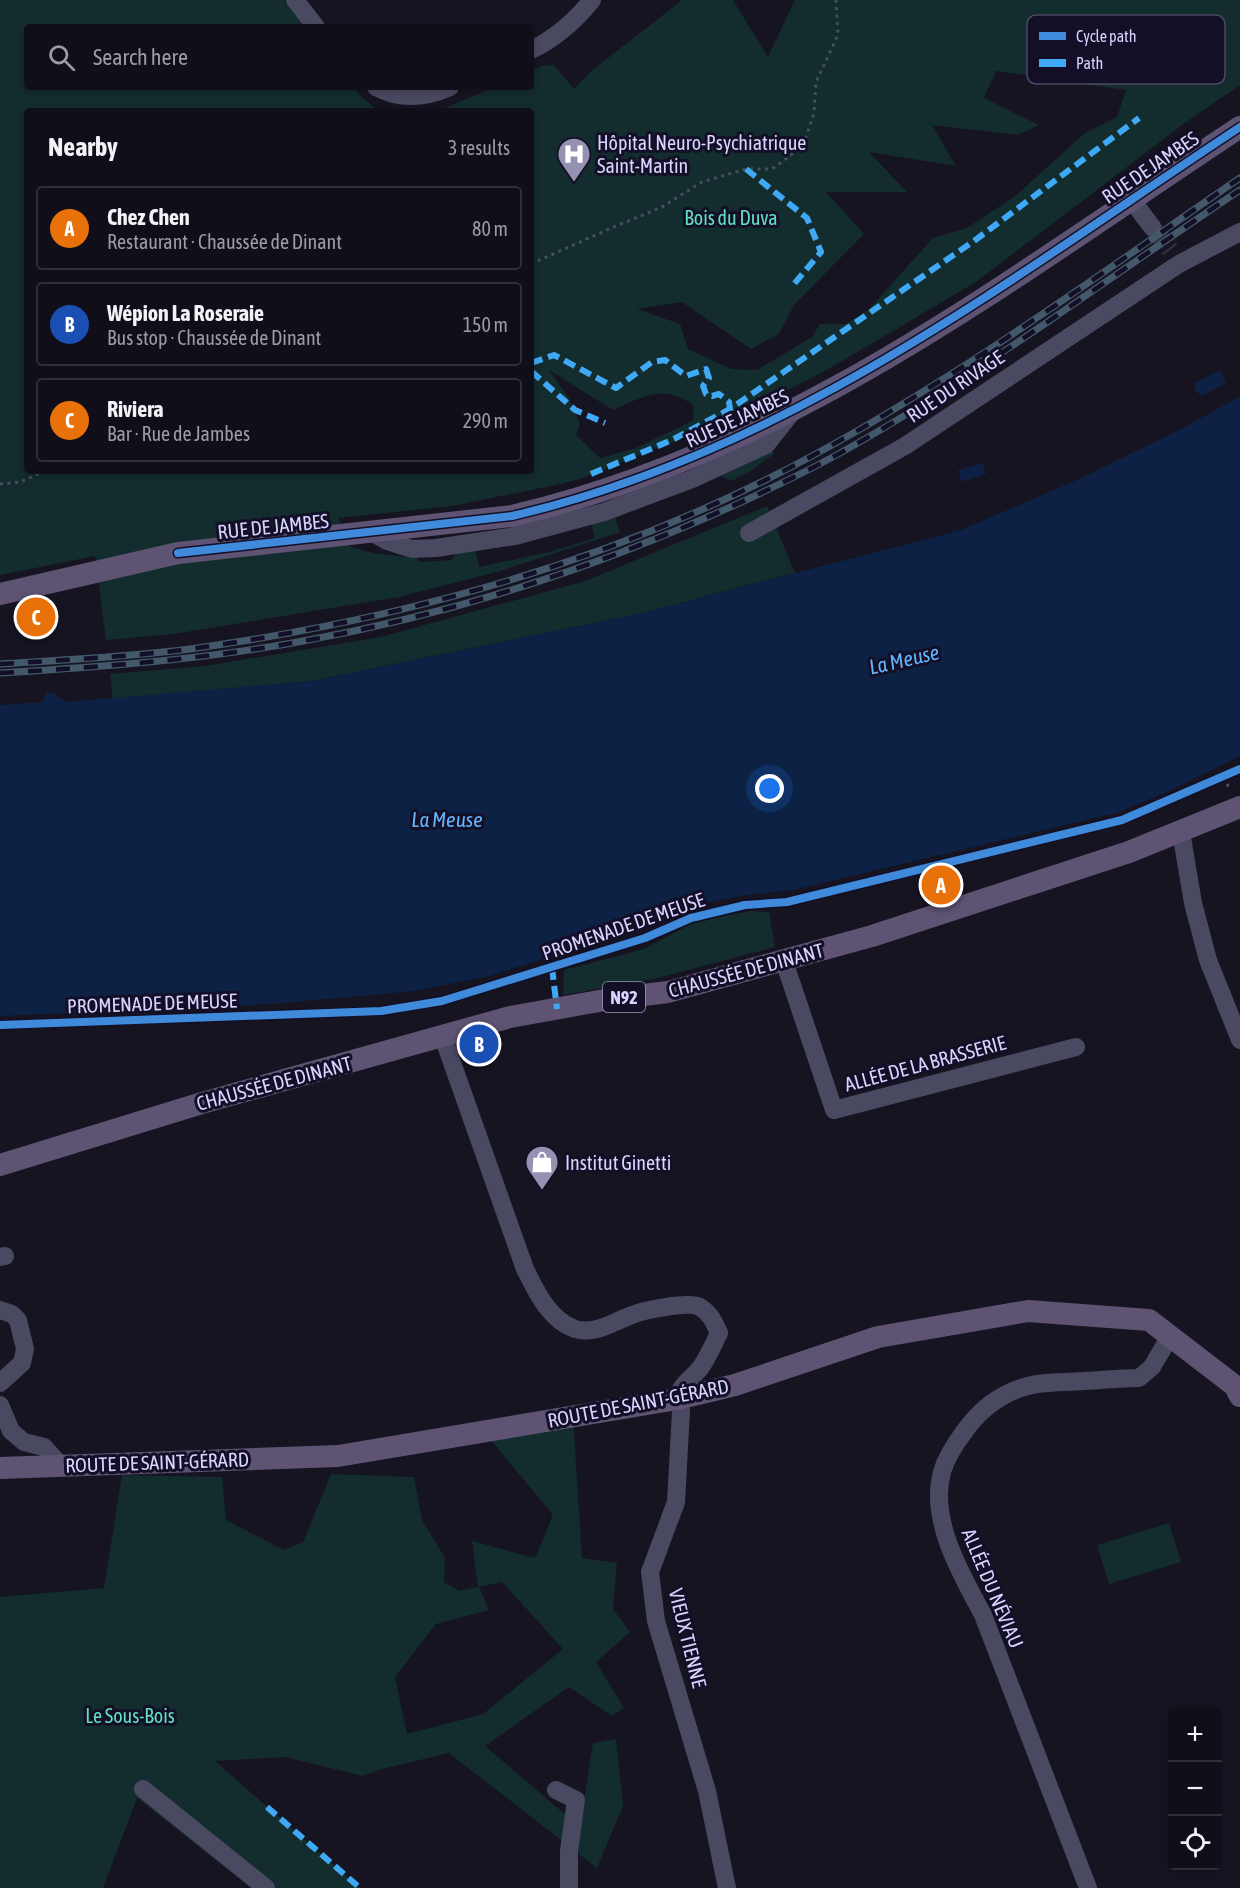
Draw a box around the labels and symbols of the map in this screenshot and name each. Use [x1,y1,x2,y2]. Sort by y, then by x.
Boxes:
legend [1027,15,1225,84]
text: Cycle path [1076,27,1136,46]
text: Path [1076,54,1103,72]
street label: RUE DE JAMBES [1097,126,1203,208]
place label: Hôpital Neuro-Psychiatrique Saint-Martin [597,131,806,177]
hospital icon: Hôpital Neuro-Psychiatrique Saint-Martin [556,136,592,183]
park label: Bois du Duva [684,206,778,229]
street label: RUE DU RIVAGE [902,345,1008,427]
street label: RUE DE JAMBES [682,384,792,452]
street label: RUE DE JAMBES [216,509,330,543]
pin: C [16,594,56,640]
water label: La Meuse [866,639,942,679]
your location [755,774,784,803]
water label: La Meuse [411,807,483,831]
pin: A [922,862,960,908]
street label: PROMENADE DE MEUSE [539,887,708,965]
street label: CHAUSSÉE DE DINANT [666,938,826,1002]
road number: N92 [603,982,645,1012]
street label: PROMENADE DE MEUSE [66,989,238,1017]
pin: B [460,1022,498,1066]
street label: ALLÉE DE LA BRASSERIE [842,1030,1009,1096]
street label: CHAUSSÉE DE DINANT [194,1051,354,1115]
shop icon: Institut Ginetti [524,1144,560,1191]
place label: Institut Ginetti [565,1151,671,1174]
street label: ROUTE DE SAINT-GÉRARD [546,1374,730,1432]
street label: ROUTE DE SAINT-GÉRARD [65,1447,249,1477]
street label: ALLÉE DU NÉVIAU [957,1525,1029,1651]
street label: VIEUX TIENNE [665,1586,712,1690]
park label: Le Sous-Bois [85,1704,175,1727]

